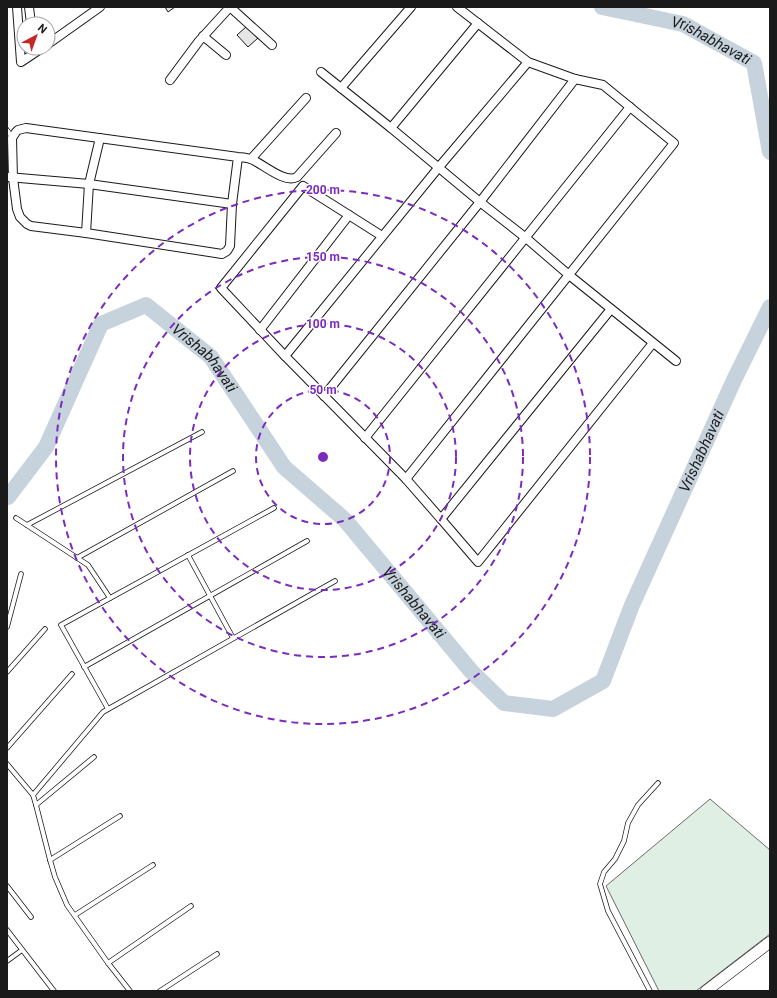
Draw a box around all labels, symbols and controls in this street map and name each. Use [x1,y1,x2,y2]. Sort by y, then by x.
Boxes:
water label: Vrishabhavati [670,13,755,69]
north arrow [16,16,56,56]
text: N [35,21,50,36]
text: 200 m [306,183,340,197]
text: 150 m [306,250,340,264]
text: 100 m [306,317,340,331]
water label: Vrishabhavati [168,320,241,396]
text: 50 m [309,383,337,397]
water label: Vrishabhavati [675,407,728,495]
centre of rings [316,450,330,464]
water label: Vrishabhavati [379,563,449,643]

